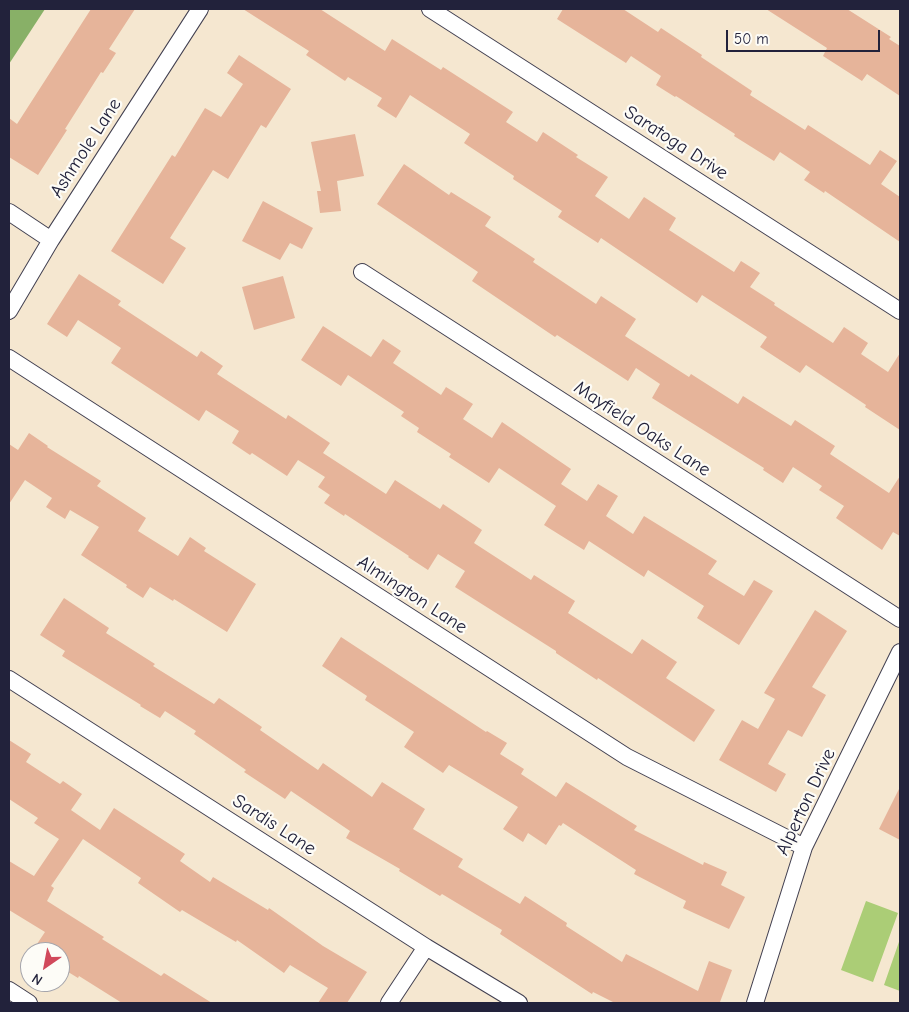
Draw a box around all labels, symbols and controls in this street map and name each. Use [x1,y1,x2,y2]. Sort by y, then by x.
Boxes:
scale bar [729,20,883,52]
text: 50 m [734,30,769,48]
street label: Ashmole Lane [45,94,127,202]
street label: Saratoga Drive [620,101,732,185]
street label: Mayfield Oaks Lane [569,376,715,482]
street label: Almington Lane [353,551,471,639]
street label: Alperton Drive [771,745,841,859]
street label: Sardis Lane [228,790,320,860]
north arrow [20,942,70,992]
text: N [29,970,46,989]

